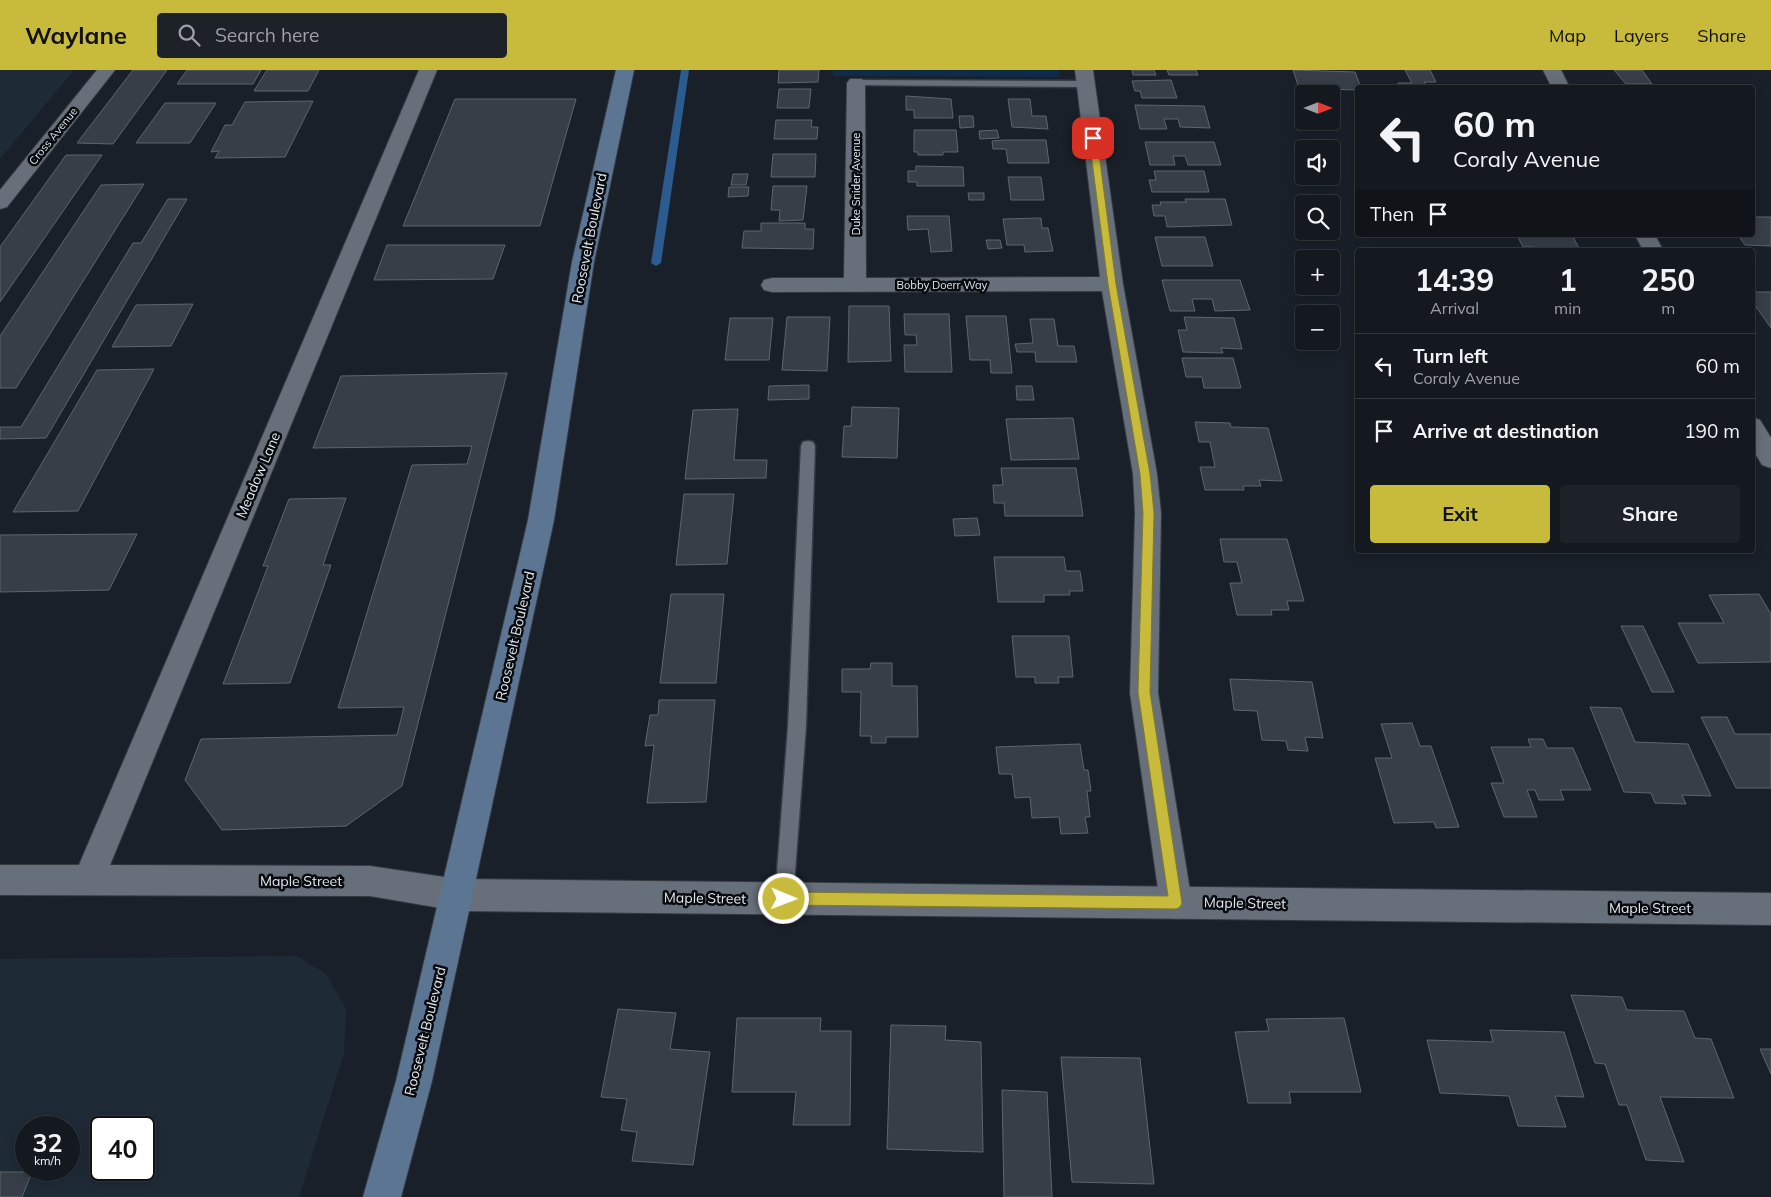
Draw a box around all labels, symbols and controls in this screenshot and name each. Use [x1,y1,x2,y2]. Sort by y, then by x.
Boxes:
search box [157,13,507,58]
text: Waylane [25,20,127,50]
icon: search [175,21,203,49]
text: Search here [215,23,319,47]
text: Map [1549,24,1586,47]
text: Layers [1614,24,1669,47]
text: Share [1697,24,1746,47]
north arrow [1295,85,1340,130]
map controls [1295,85,1340,350]
text: 60 m [1453,102,1536,146]
street label: Cross Avenue [26,104,80,168]
icon: left [1370,105,1435,170]
pin [1072,117,1114,159]
icon: arrive [1079,124,1107,152]
street label: Duke Snider Avenue [849,133,863,235]
button: sound [1295,140,1340,185]
text: Coraly Avenue [1453,145,1600,173]
street label: Roosevelt Boulevard [568,171,610,305]
button: search [1295,195,1340,240]
icon: arrive [1424,200,1452,228]
text: Then [1370,202,1414,226]
button: + [1295,250,1340,295]
text: 14:39 [1415,261,1494,299]
text: 1 [1559,261,1577,299]
text: 250 [1641,261,1695,299]
street label: Bobby Doerr Way [897,278,988,292]
text: Arrival [1430,298,1479,318]
text: min [1554,298,1581,318]
text: m [1661,298,1675,318]
button: − [1295,305,1340,350]
text: Turn left [1413,344,1488,368]
icon: left [1370,352,1398,380]
text: 60 m [1696,354,1740,378]
text: Coraly Avenue [1413,368,1520,388]
icon: arrive [1370,417,1398,445]
text: Arrive at destination [1413,419,1599,443]
text: 190 m [1684,419,1740,443]
street label: Meadow Lane [232,429,284,521]
button: Exit [1370,485,1550,543]
button: Share [1560,485,1740,543]
street label: Roosevelt Boulevard [491,569,539,703]
street label: Maple Street [260,872,342,890]
position arrow [757,872,809,924]
street label: Maple Street [664,888,746,908]
street label: Maple Street [1204,893,1286,913]
street label: Maple Street [1609,899,1691,917]
street label: Roosevelt Boulevard [400,965,450,1097]
speed limit sign: 40 [90,1116,155,1181]
text: 32 [32,1127,63,1158]
text: km/h [34,1153,61,1168]

